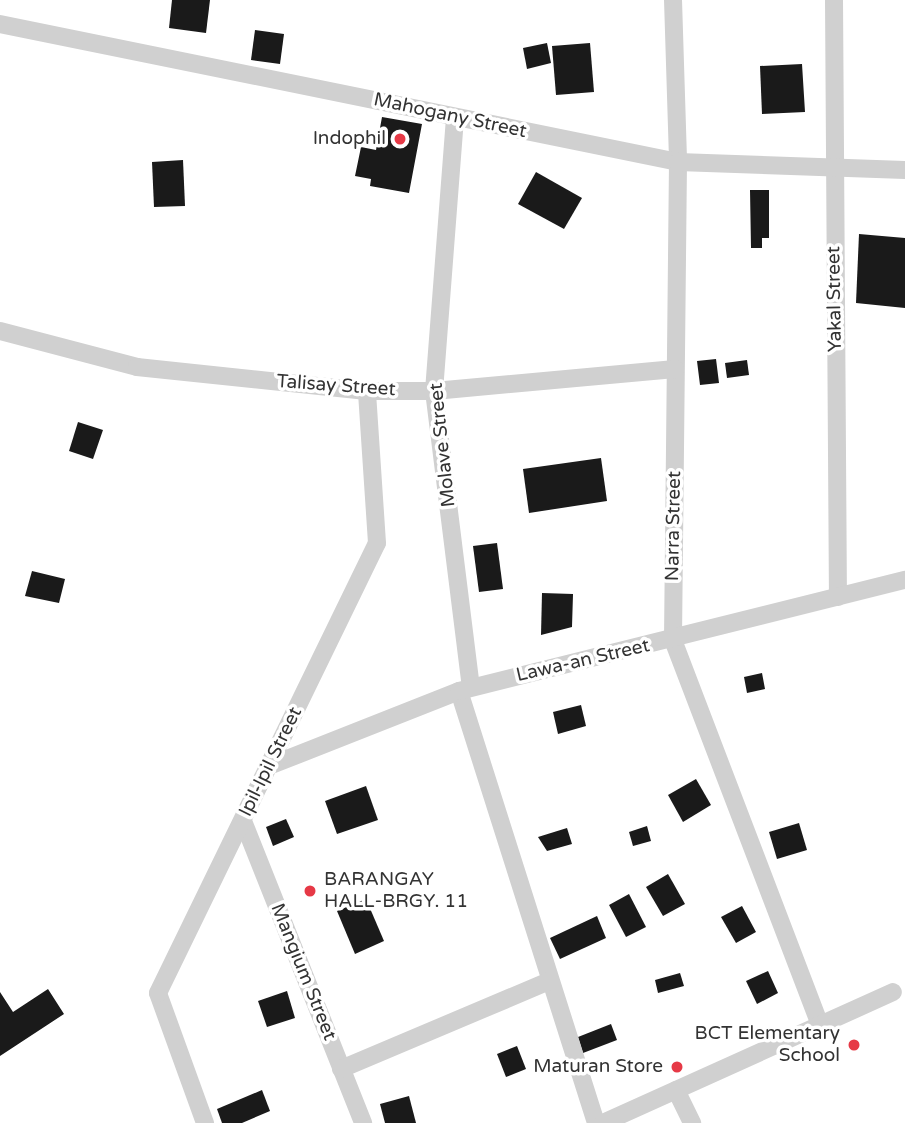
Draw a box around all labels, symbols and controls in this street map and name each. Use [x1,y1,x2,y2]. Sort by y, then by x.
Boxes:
street label: Mahogany Street [371,89,529,143]
place label: Indophil [313,128,386,150]
marker: Indophil [392,131,408,147]
street label: Yakal Street [823,246,847,352]
street label: Talisay Street [276,370,396,402]
street label: Molave Street [425,382,461,508]
street label: Narra Street [662,471,686,581]
street label: Lawa-an Street [514,635,652,687]
street label: Ipil-Ipil Street [235,703,307,821]
place label: BARANGAY HALL-BRGY. 11 [324,869,468,913]
marker: BARANGAY HALL-BRGY. 11 [302,883,318,899]
street label: Mangium Street [265,900,341,1044]
place label: BCT Elementary School [695,1023,840,1067]
marker: BCT Elementary School [846,1037,862,1053]
place label: Maturan Store [533,1056,663,1078]
marker: Maturan Store [669,1059,685,1075]

